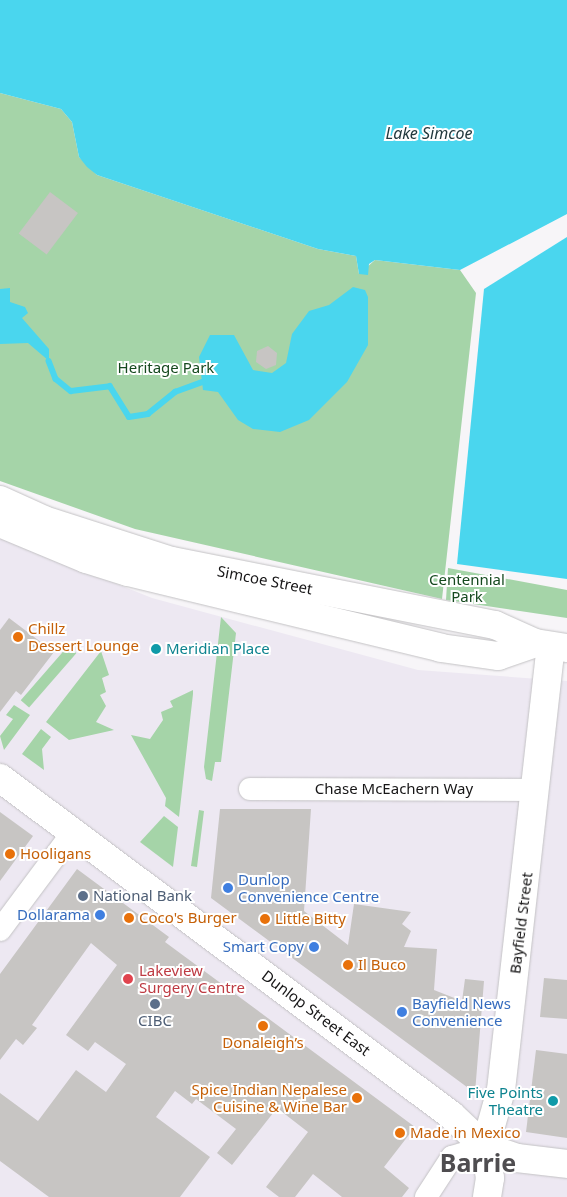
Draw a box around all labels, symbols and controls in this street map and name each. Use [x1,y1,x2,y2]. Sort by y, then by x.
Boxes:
water label: Lake Simcoe [386,123,472,143]
park label: Heritage Park [118,359,214,377]
street label: Simcoe Street [216,562,314,598]
park label: Centennial Park [429,570,505,605]
place label: Chillz Dessert Lounge [28,619,139,654]
marker: Chillz Dessert Lounge [12,631,24,643]
place label: Meridian Place [166,640,270,658]
marker: Meridian Place [150,643,162,655]
street label: Chase McEachern Way [315,780,473,798]
place label: Hooligans [20,845,91,863]
marker: Hooligans [4,848,16,860]
place label: Dunlop Convenience Centre [238,870,379,905]
street label: Bayfield Street [506,871,536,975]
marker: Dunlop Convenience Centre [222,882,234,894]
place label: National Bank [93,887,192,905]
marker: National Bank [77,890,89,902]
place label: Dollarama [17,906,90,924]
marker: Dollarama [94,909,106,921]
place label: Coco's Burger [139,909,237,927]
place label: Little Bitty [275,910,346,928]
marker: Coco's Burger [123,912,135,924]
marker: Little Bitty [259,913,271,925]
place label: Smart Copy [223,938,304,956]
marker: Smart Copy [308,941,320,953]
place label: Il Buco [358,956,406,974]
marker: Il Buco [342,959,354,971]
place label: Lakeview Surgery Centre [139,961,245,996]
street label: Dunlop Street East [258,966,374,1060]
marker: Lakeview Surgery Centre [121,972,135,986]
place label: Bayfield News Convenience [412,994,511,1029]
marker: CIBC [149,998,161,1010]
marker: Bayfield News Convenience [396,1006,408,1018]
place label: CIBC [138,1012,172,1030]
marker: Donaleigh’s [257,1020,269,1032]
place label: Donaleigh’s [222,1034,304,1052]
place label: Spice Indian Nepalese Cuisine & Wine Bar [192,1080,347,1115]
place label: Five Points Theatre [467,1083,543,1118]
marker: Spice Indian Nepalese Cuisine & Wine Bar [351,1092,363,1104]
marker: Five Points Theatre [547,1095,559,1107]
place label: Made in Mexico [410,1124,520,1142]
marker: Made in Mexico [394,1127,406,1139]
district label: Barrie [440,1147,516,1177]

